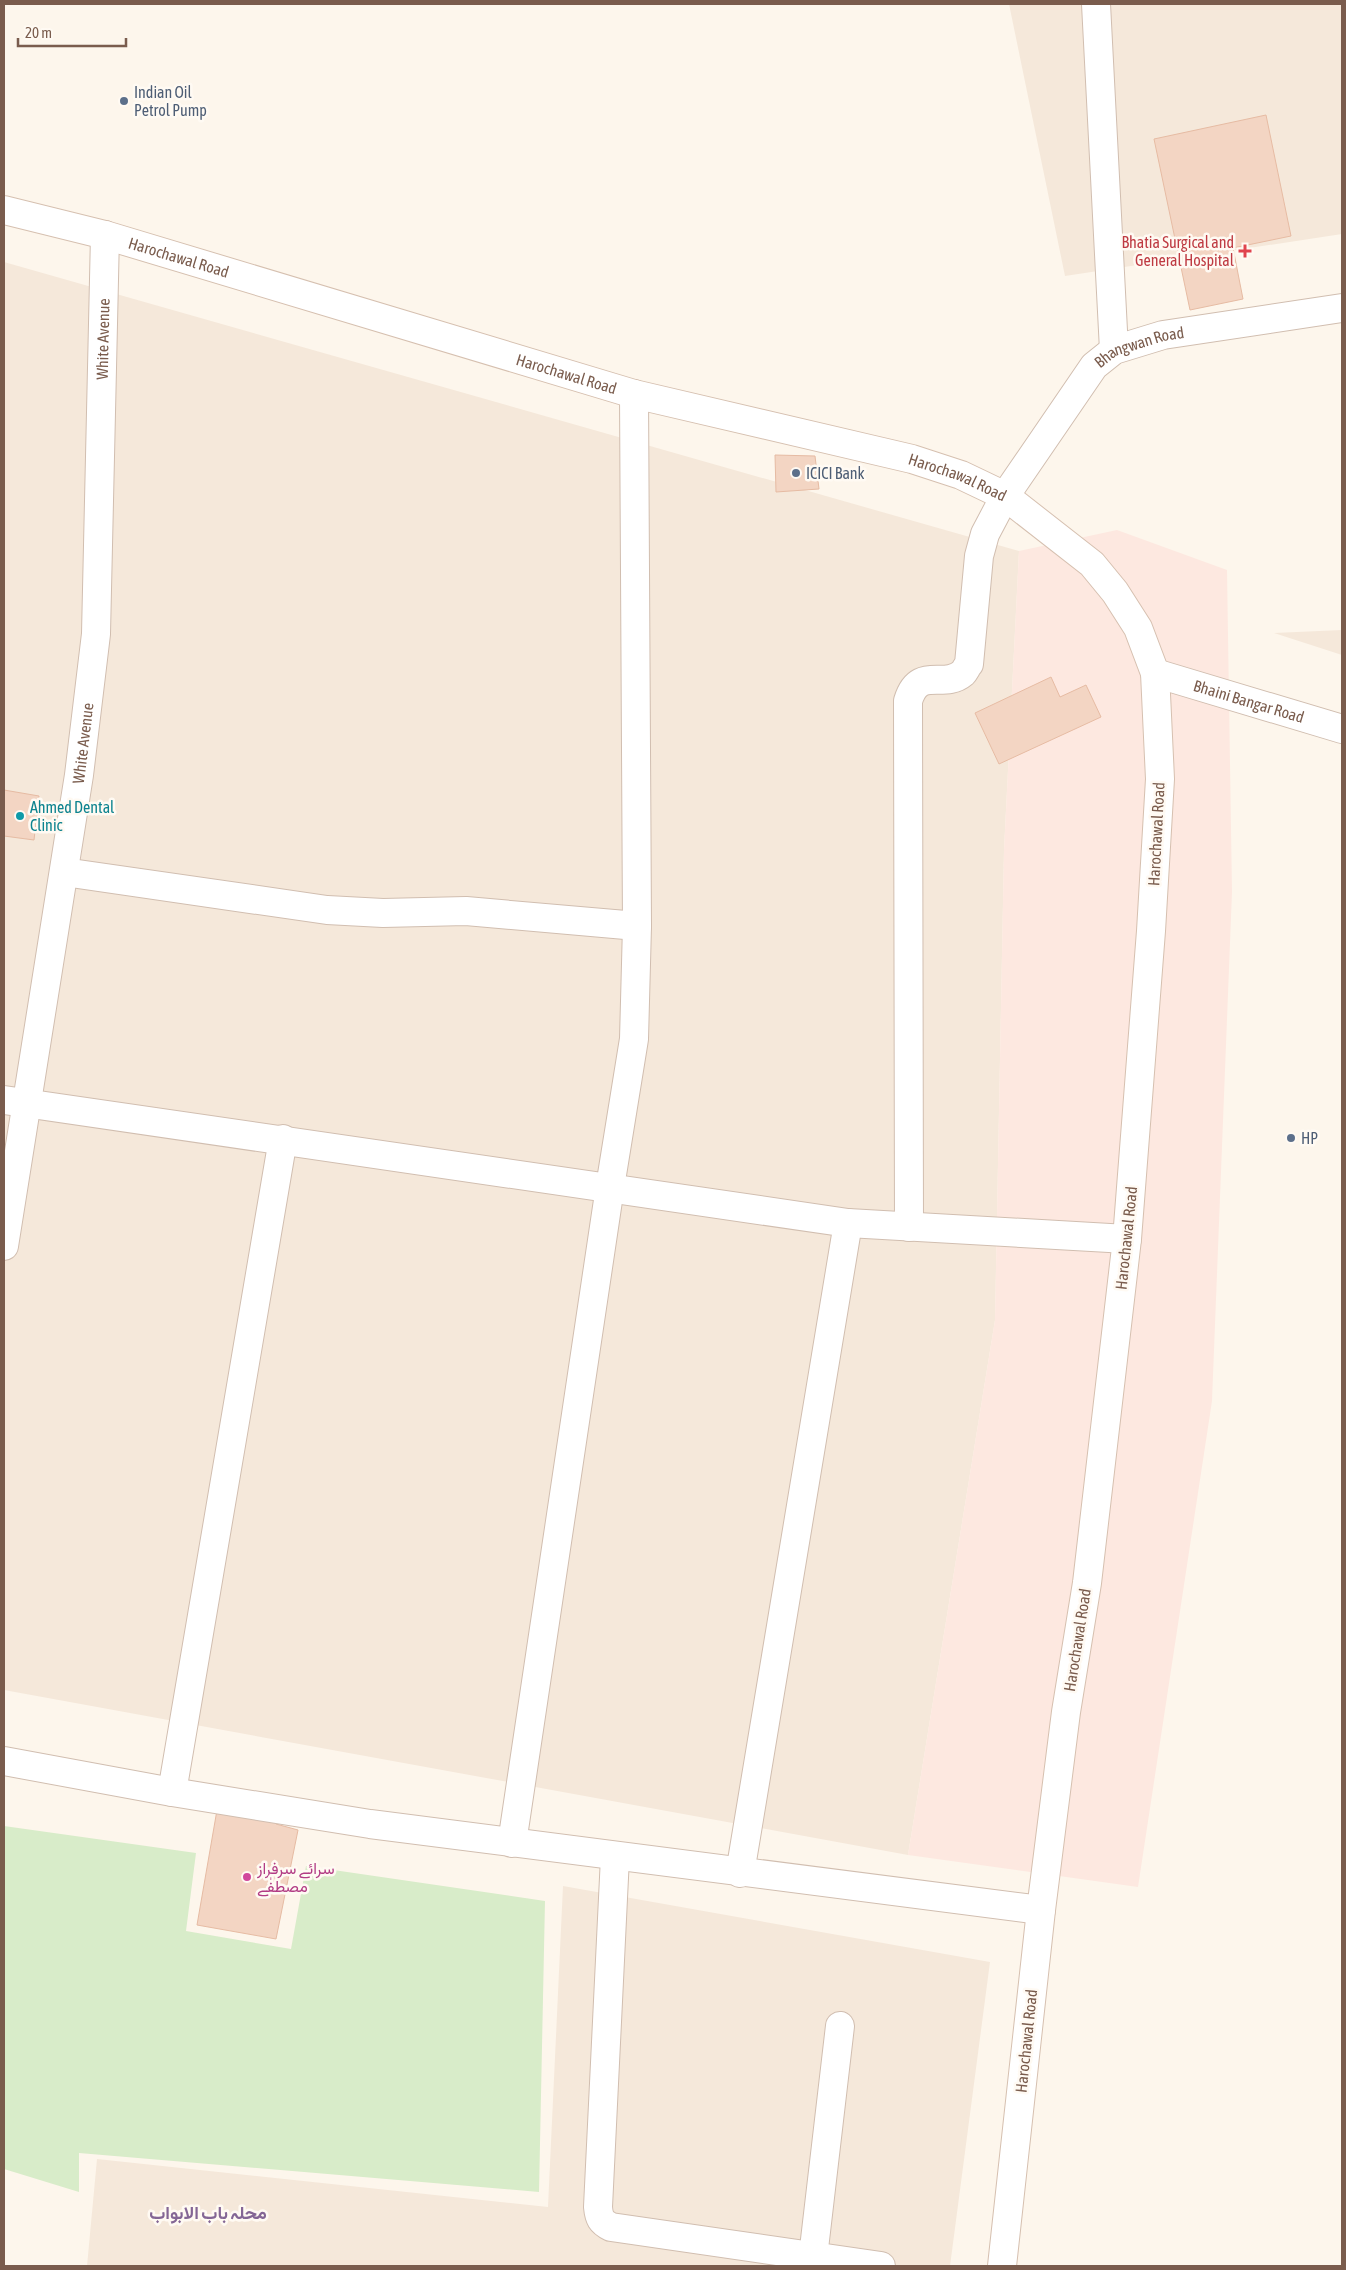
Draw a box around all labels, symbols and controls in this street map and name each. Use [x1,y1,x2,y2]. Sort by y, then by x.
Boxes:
scale bar [18,15,125,47]
text: 20 m [25,24,52,41]
place label: Indian Oil Petrol Pump [134,83,207,120]
marker: Indian Oil Petrol Pump [118,95,130,107]
place label: Bhatia Surgical and General Hospital [1121,233,1235,270]
street label: Harochawal Road [126,234,231,281]
marker: Bhatia Surgical and General Hospital [1238,244,1252,258]
street label: White Avenue [93,298,113,380]
street label: Bhangwan Road [1091,323,1185,371]
street label: Harochawal Road [514,350,619,397]
street label: Harochawal Road [906,450,1010,504]
place label: ICICI Bank [806,464,865,482]
marker: ICICI Bank [790,467,802,479]
street label: Bhaini Bangar Road [1191,676,1306,726]
street label: White Avenue [69,702,97,785]
street label: Harochawal Road [1144,782,1168,886]
place label: Ahmed Dental Clinic [30,798,115,834]
marker: Ahmed Dental Clinic [14,810,26,822]
place label: HP [1301,1129,1318,1147]
marker: HP [1285,1132,1297,1144]
street label: Harochawal Road [1112,1185,1140,1291]
street label: Harochawal Road [1060,1587,1094,1693]
place label: سرائے سرفراز مصطفٰے [256,1859,335,1897]
marker: سرائے سرفراز مصطفٰے [241,1871,253,1883]
street label: Harochawal Road [1012,1988,1040,2094]
district label: محلہ باب الابواب [149,2202,267,2224]

